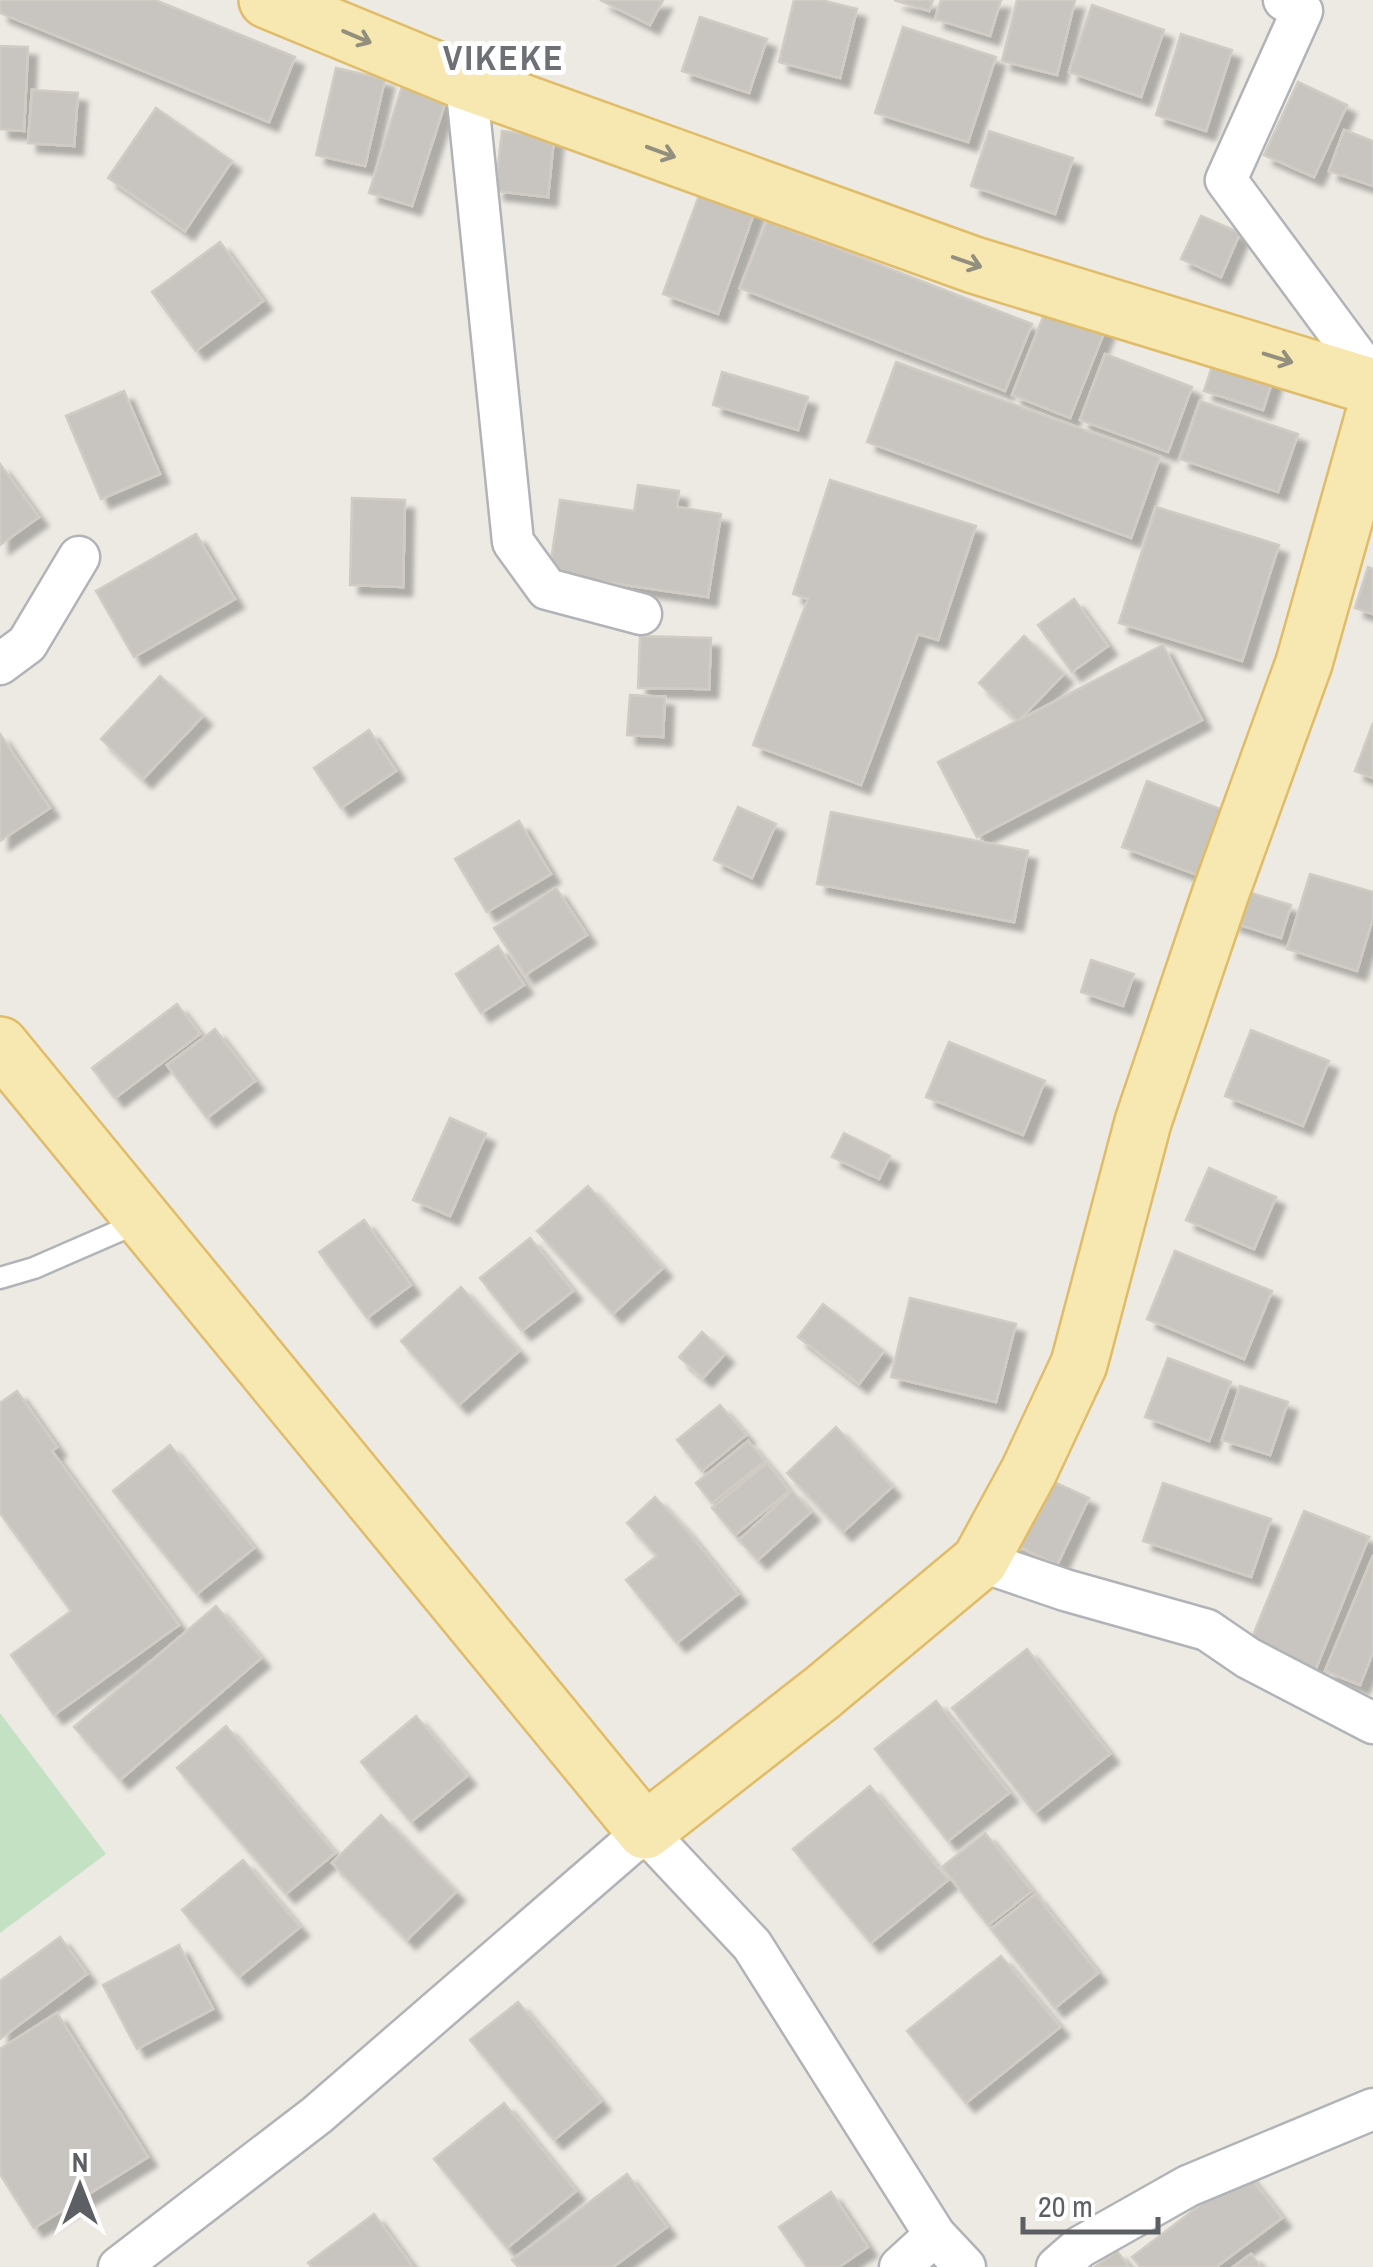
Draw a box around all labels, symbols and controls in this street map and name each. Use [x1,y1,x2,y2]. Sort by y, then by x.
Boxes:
one-way arrow [342,30,372,48]
district label: VIKEKE [443,34,565,81]
one-way arrow [645,145,677,163]
one-way arrow [951,254,982,272]
one-way arrow [1261,350,1293,368]
north arrow [30,2137,130,2237]
text: N [72,2143,88,2181]
scale bar [1023,2172,1158,2234]
text: 20 m [1038,2186,1093,2226]

